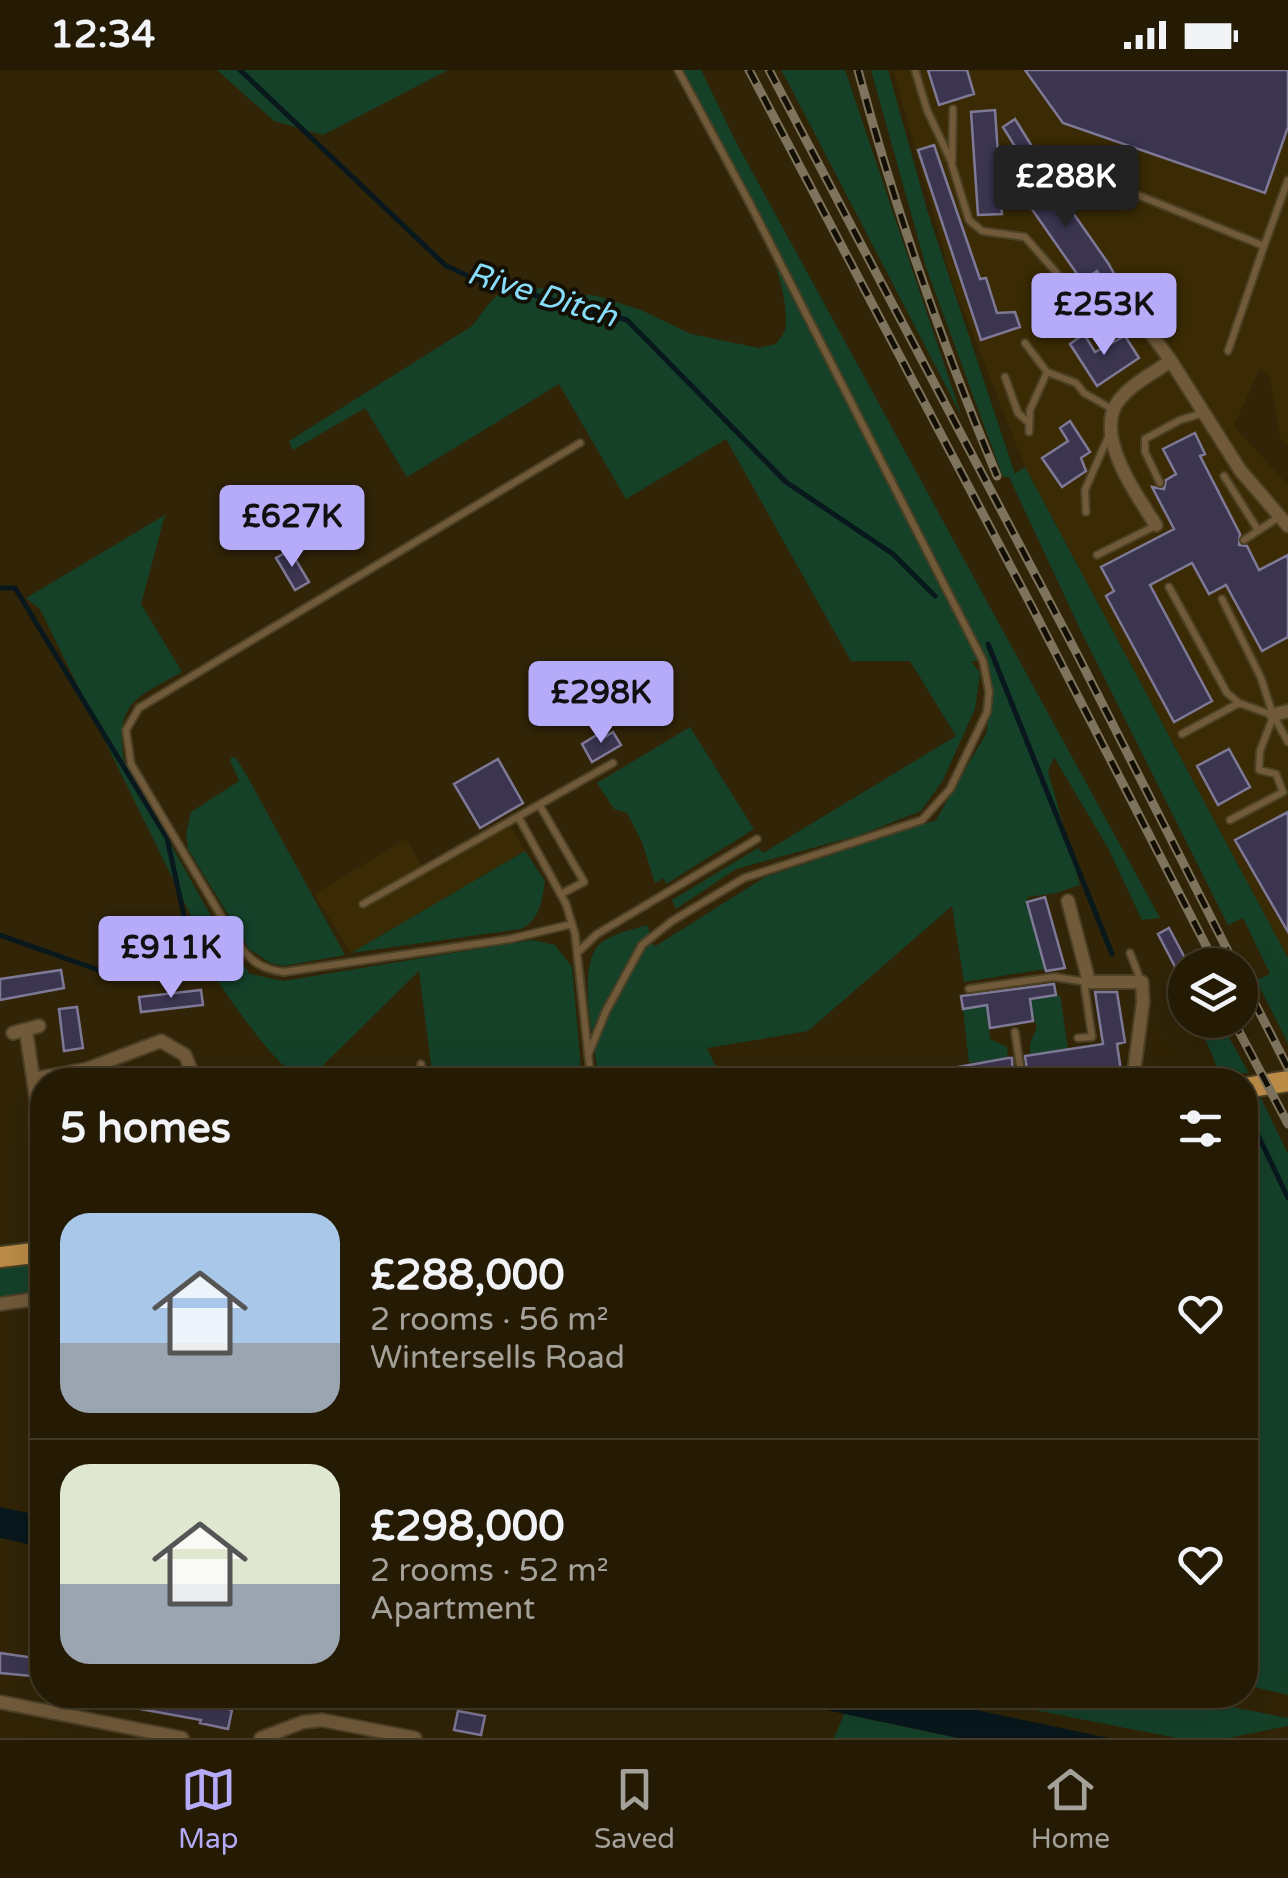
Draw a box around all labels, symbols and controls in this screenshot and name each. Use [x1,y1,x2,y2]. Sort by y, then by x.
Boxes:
text: 12:34 [50,12,155,58]
pin: £288K [996,145,1136,230]
text: £288K [1015,158,1117,196]
water label: Rive Ditch [463,254,623,336]
pin: £253K [1034,273,1174,358]
text: £253K [1053,286,1155,324]
pin: £627K [222,485,362,570]
text: £627K [241,498,343,536]
pin: £298K [531,661,671,746]
text: £298K [550,674,652,712]
pin: £911K [101,916,241,1001]
text: £911K [120,929,222,967]
map controls [1168,948,1258,1038]
button: layers [1168,948,1258,1038]
icon: filters [1173,1101,1228,1156]
text: 5 homes [60,1103,231,1154]
text: £288,000 [370,1250,565,1301]
icon: home [140,1253,260,1373]
icon: heart [1173,1286,1228,1341]
text: 2 rooms · 56 m² [370,1301,609,1339]
text: Wintersells Road [370,1339,625,1377]
text: £298,000 [370,1501,565,1552]
icon: home [140,1504,260,1624]
icon: heart [1173,1537,1228,1592]
text: 2 rooms · 52 m² [370,1552,609,1590]
text: Apartment [370,1590,535,1628]
tab: Map [178,1762,238,1856]
tab: Saved [594,1762,675,1856]
tab: Home [1031,1762,1110,1856]

